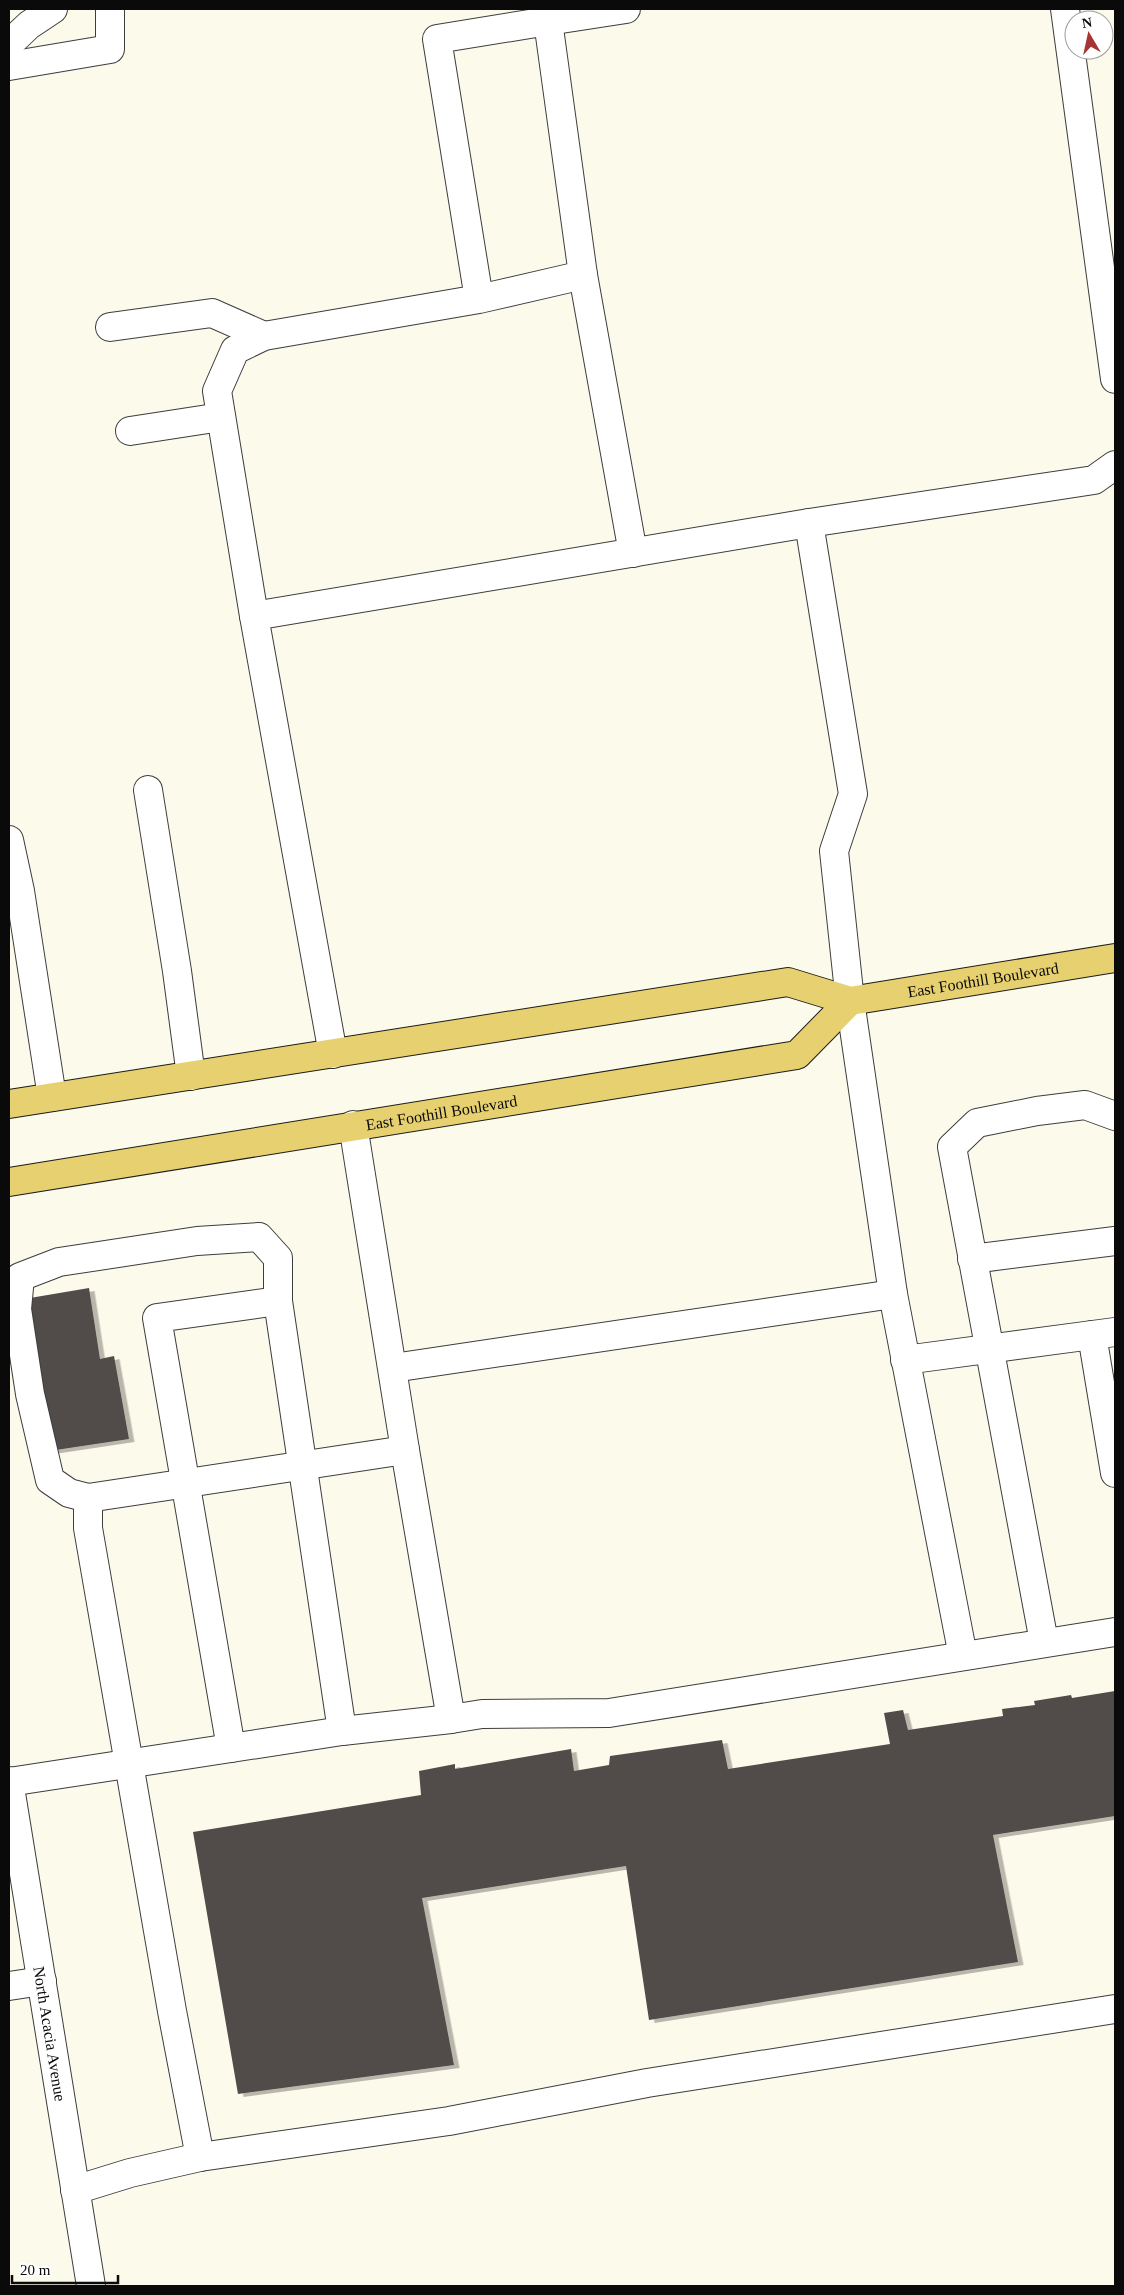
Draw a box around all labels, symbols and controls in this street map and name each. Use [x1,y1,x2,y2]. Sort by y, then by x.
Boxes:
north arrow [1064,10,1114,60]
text: N [1081,14,1093,31]
street label: East Foothill Boulevard [906,959,1060,1000]
street label: East Foothill Boulevard [365,1092,518,1133]
street label: North Acacia Avenue [31,1965,69,2102]
scale bar [12,2252,119,2284]
text: 20 m [20,2262,51,2278]

